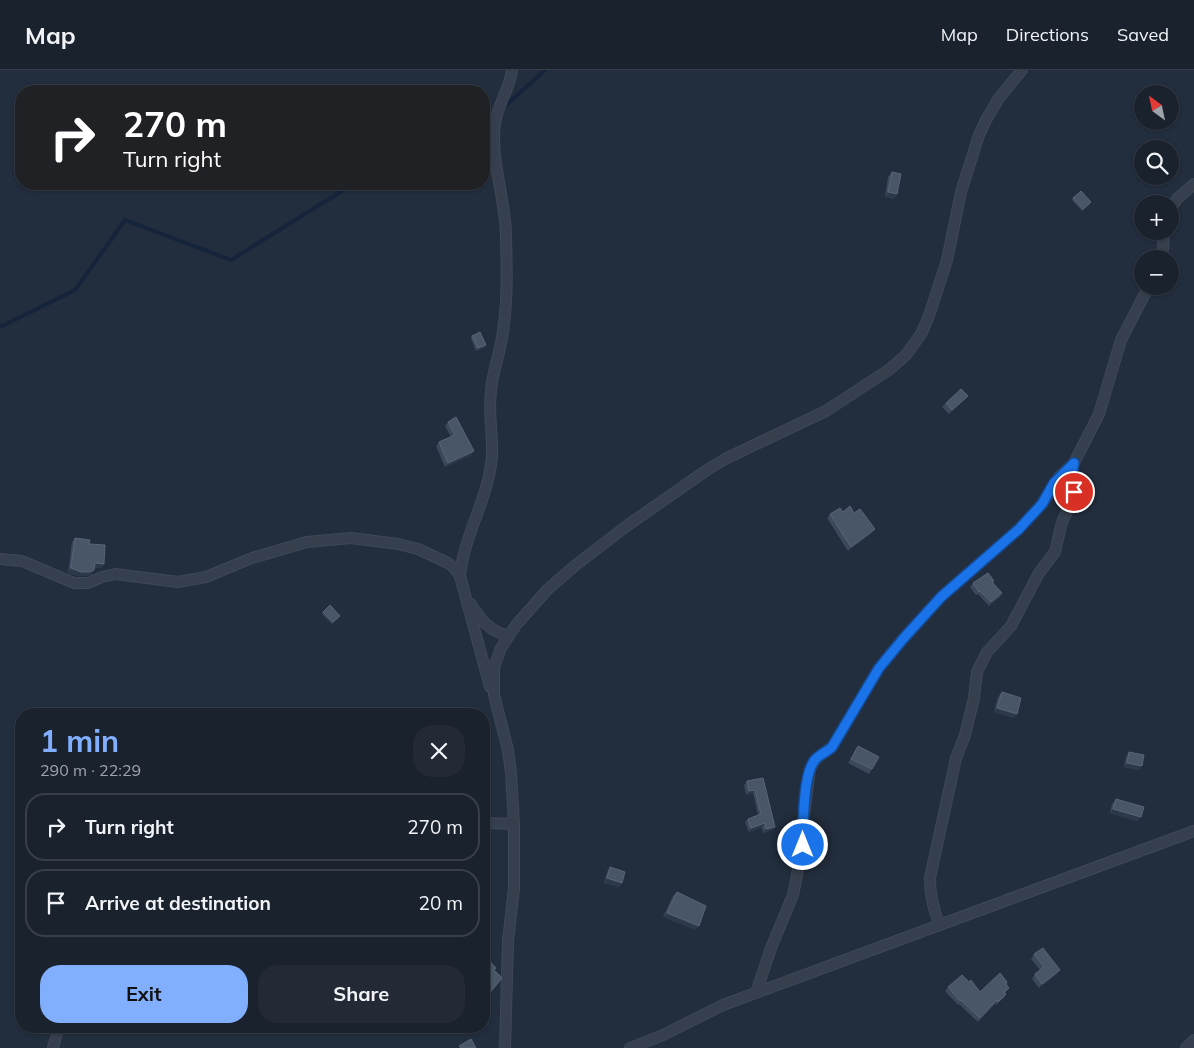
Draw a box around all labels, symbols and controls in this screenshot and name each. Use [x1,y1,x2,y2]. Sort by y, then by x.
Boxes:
text: Map [25,20,76,50]
text: Map [941,23,978,46]
text: Directions [1006,23,1089,46]
text: Saved [1117,23,1169,46]
north arrow [1134,85,1179,130]
map controls [1134,85,1179,295]
text: 270 m [123,102,227,146]
icon: right [40,105,105,170]
button: search [1134,140,1179,185]
text: Turn right [123,145,221,173]
button: + [1134,195,1179,240]
button: − [1134,250,1179,295]
pin [1053,471,1095,513]
icon: arrive [1060,478,1088,506]
text: 1 min [40,722,119,760]
button: close [413,725,465,777]
text: 290 m · 22:29 [40,760,141,780]
icon: right [42,813,70,841]
text: Turn right [85,815,174,839]
text: 270 m [407,815,463,839]
position arrow [776,818,828,870]
icon: arrive [42,889,70,917]
text: Arrive at destination [85,891,271,915]
text: 20 m [419,891,463,915]
button: Exit [40,965,248,1023]
button: Share [258,965,465,1023]

